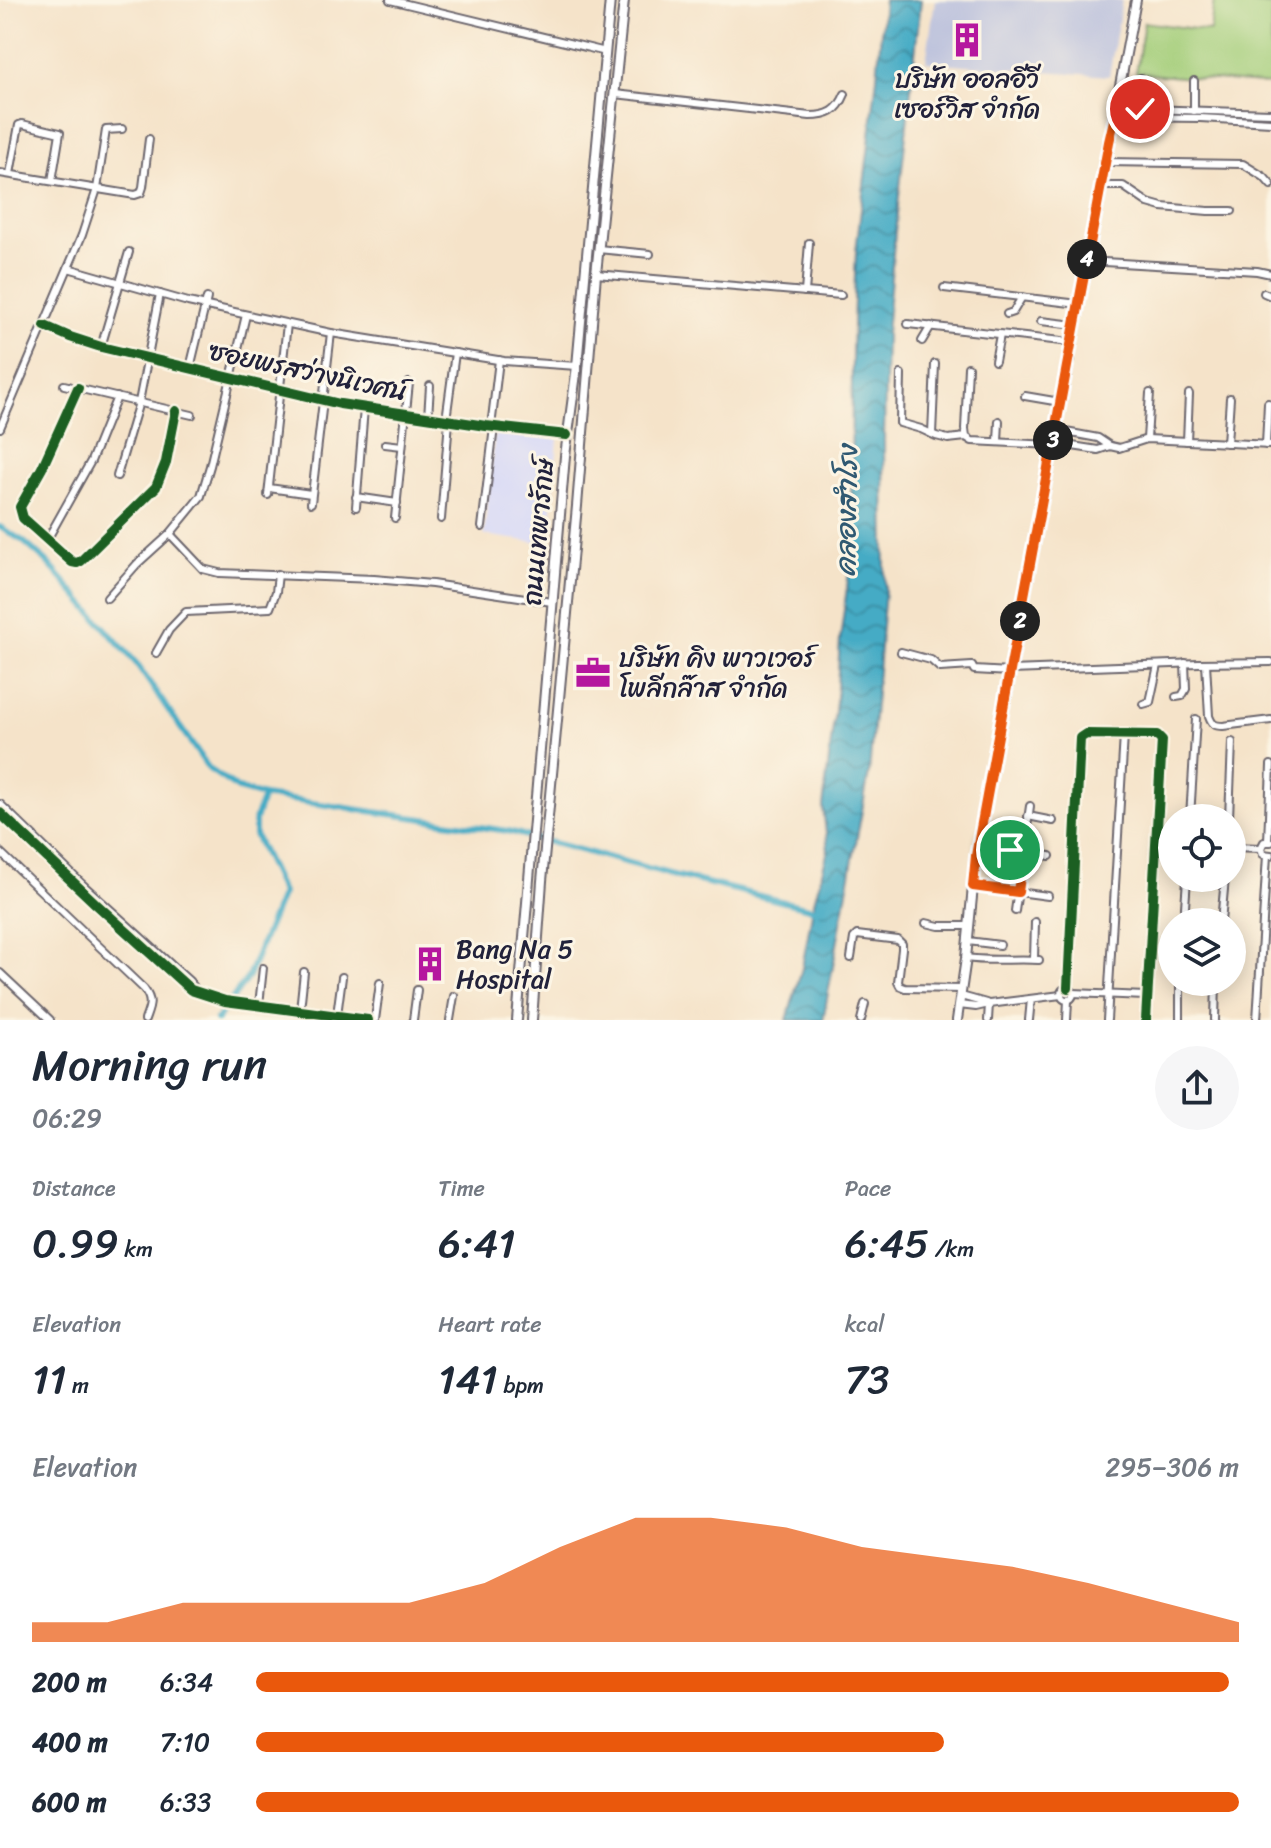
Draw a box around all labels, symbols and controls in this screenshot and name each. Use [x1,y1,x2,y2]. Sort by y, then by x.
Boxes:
building icon: บริษัท ออลอีวี เซอร์วิส จำกัด [948,21,986,59]
place label: บริษัท ออลอีวี เซอร์วิส จำกัด [894,56,1042,132]
pin [1106,75,1174,143]
icon: check [1118,87,1162,131]
pin: 4 [1067,239,1107,279]
text: 4 [1080,239,1094,278]
street label: ซอยพรสว่างนิเวศน์ [204,328,416,416]
pin: 3 [1033,420,1073,460]
text: 3 [1047,420,1059,459]
water label: คลองสำโรง [821,441,872,577]
street label: ถนนเทพารักษ์ [509,451,568,608]
pin: 2 [1000,601,1040,641]
text: 2 [1014,601,1026,640]
place label: บริษัท คิง พาวเวอร์ โพลีกล๊าส จำกัด [619,635,820,711]
office icon: บริษัท คิง พาวเวอร์ โพลีกล๊าส จำกัด [574,654,612,692]
map controls [1158,804,1246,996]
button: locate [1158,804,1246,892]
pin [976,816,1044,884]
icon: arrive [988,828,1032,872]
button: layers [1158,908,1246,996]
place label: Bang Na 5 Hospital [456,926,573,1002]
building icon: Bang Na 5 Hospital [411,945,449,983]
text: Morning run [32,1026,267,1104]
button: share [1155,1046,1239,1130]
text: 06:29 [32,1095,102,1141]
text: Distance [32,1169,116,1208]
text: Time [438,1169,485,1208]
text: Pace [845,1169,891,1208]
text: 0.99 [32,1208,118,1279]
text: 6:41 [438,1208,515,1279]
text: 6:45 [845,1208,929,1279]
text: km [118,1230,153,1269]
text: /km [929,1230,974,1269]
text: Elevation [32,1305,121,1344]
text: Heart rate [438,1305,542,1344]
text: kcal [845,1305,885,1344]
text: 11 [32,1344,66,1415]
text: 141 [438,1344,498,1415]
text: 73 [845,1344,889,1415]
text: m [66,1366,89,1405]
text: bpm [498,1366,544,1405]
text: Elevation [32,1444,137,1490]
text: 295–306 m [1105,1444,1239,1490]
text: 200 m [32,1659,107,1705]
text: 6:34 [160,1659,213,1705]
text: 400 m [32,1719,108,1765]
text: 7:10 [160,1719,210,1765]
text: 600 m [32,1779,106,1825]
text: 6:33 [160,1779,211,1825]

